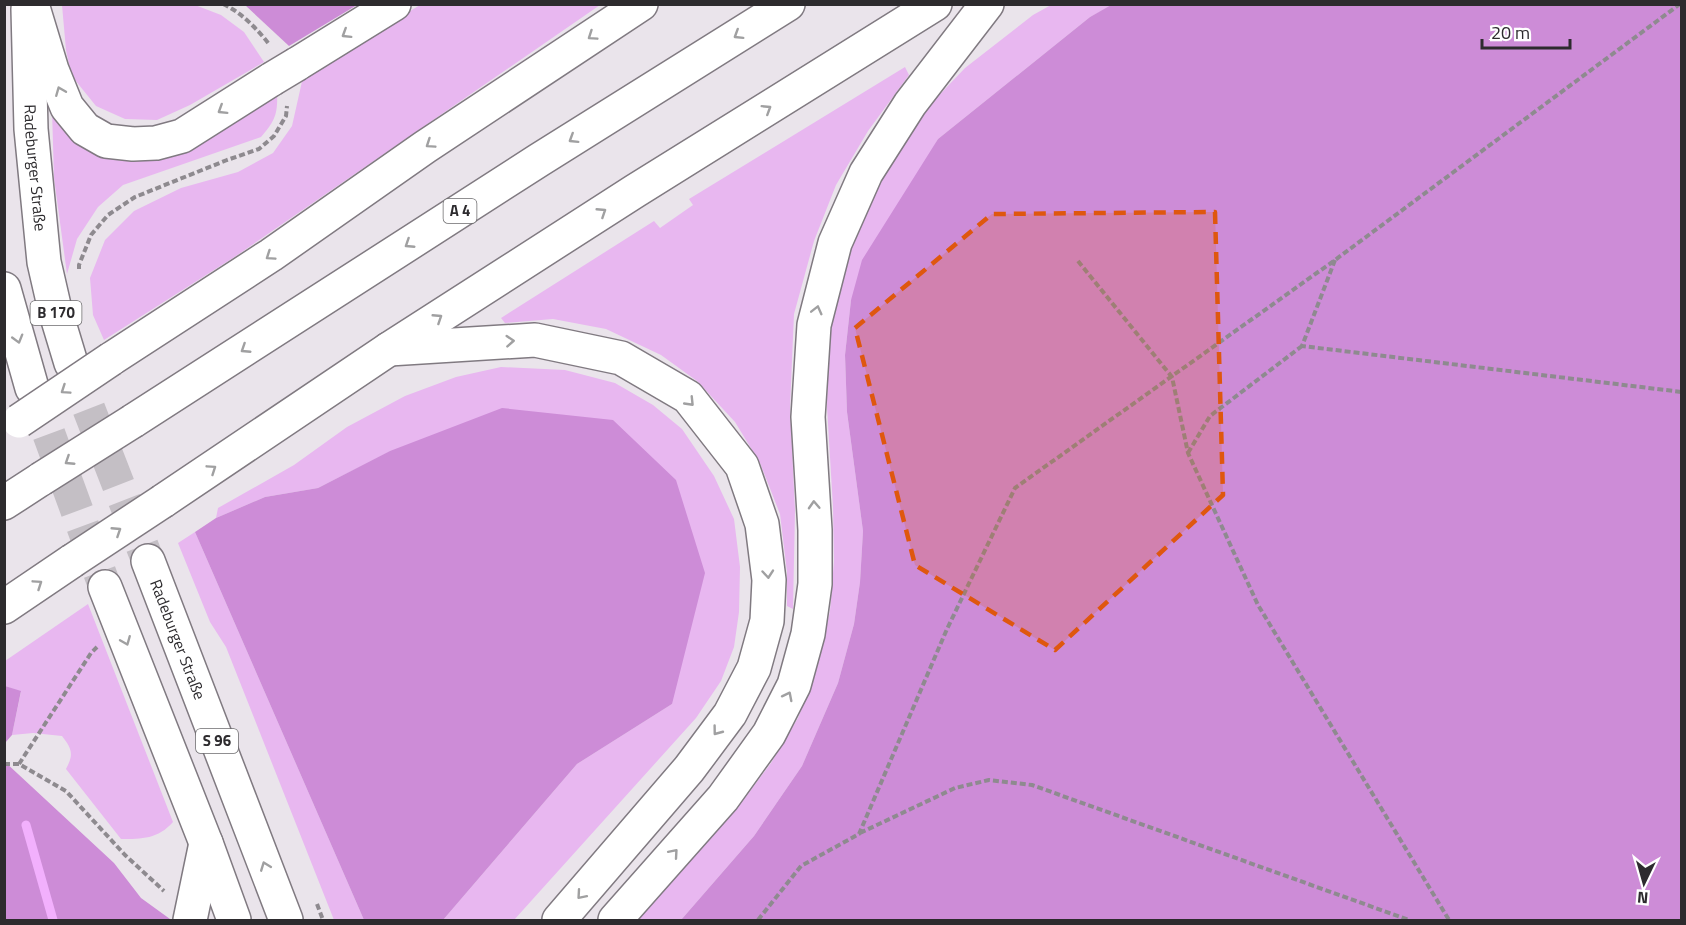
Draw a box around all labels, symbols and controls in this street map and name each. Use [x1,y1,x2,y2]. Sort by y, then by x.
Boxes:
scale bar [1482,12,1570,50]
text: 20 m [1491,19,1530,46]
one-way arrow [342,27,352,39]
one-way arrow [734,28,745,39]
one-way arrow [588,29,599,40]
one-way arrow [55,86,67,97]
one-way arrow [218,103,228,115]
street label: Radeburger Straße [18,104,53,232]
one-way arrow [761,104,771,116]
one-way arrow [569,131,579,143]
one-way arrow [426,137,437,148]
road number: A 4 [444,199,476,223]
one-way arrow [596,208,606,220]
one-way arrow [405,236,415,248]
one-way arrow [266,248,276,260]
road number: B 170 [31,301,82,325]
one-way arrow [810,306,823,316]
one-way arrow [432,313,442,325]
one-way arrow [11,333,23,344]
one-way arrow [505,335,514,348]
one-way arrow [241,341,251,353]
one-way arrow [61,383,72,394]
one-way arrow [683,395,694,405]
one-way arrow [65,454,76,465]
one-way arrow [205,465,216,476]
one-way arrow [807,500,820,509]
one-way arrow [111,528,122,539]
one-way arrow [761,570,774,579]
street label: Radeburger Straße [144,576,212,703]
one-way arrow [32,580,43,591]
one-way arrow [118,636,131,646]
one-way arrow [781,691,792,702]
one-way arrow [714,724,725,735]
road number: S 96 [196,729,238,753]
one-way arrow [667,849,678,860]
north arrow [1614,853,1674,913]
one-way arrow [260,861,272,872]
text: N [1636,886,1649,910]
one-way arrow [577,888,588,899]

